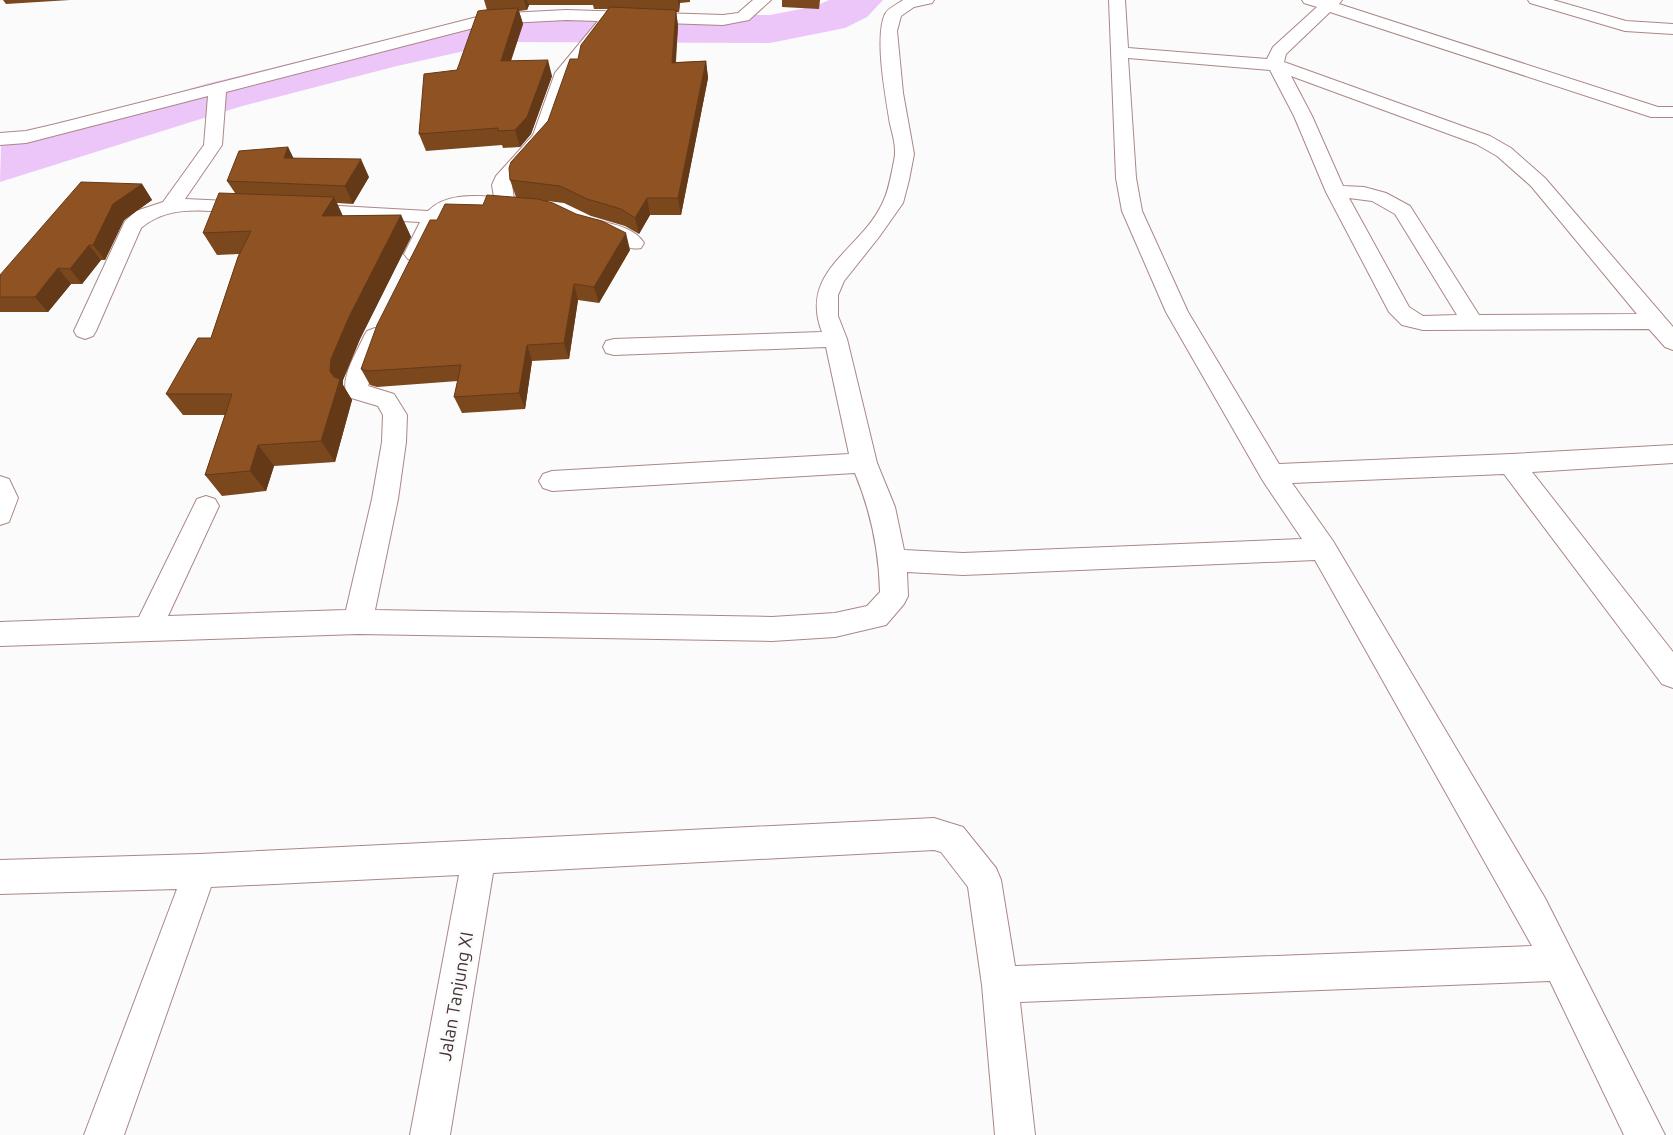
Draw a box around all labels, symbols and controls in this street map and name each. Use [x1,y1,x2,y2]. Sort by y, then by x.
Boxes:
street label: Jalan Tanjung XI [434,930,476,1062]

